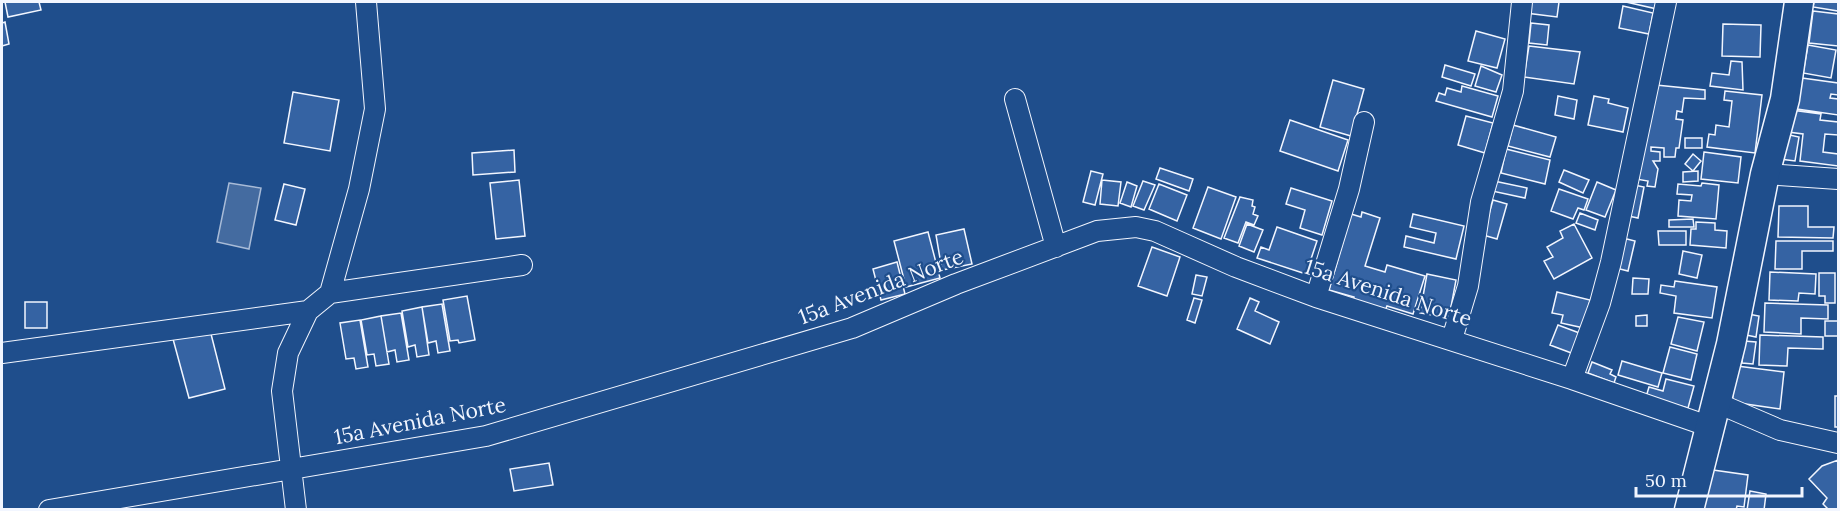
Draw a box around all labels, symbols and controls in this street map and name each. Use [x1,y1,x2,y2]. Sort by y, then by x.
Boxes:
street label: 15a Avenida Norte [795,243,967,330]
street label: 15a Avenida Norte [1301,253,1475,332]
street label: 15a Avenida Norte [332,391,508,450]
scale bar [1636,460,1802,498]
text: 50 m [1645,469,1687,492]

